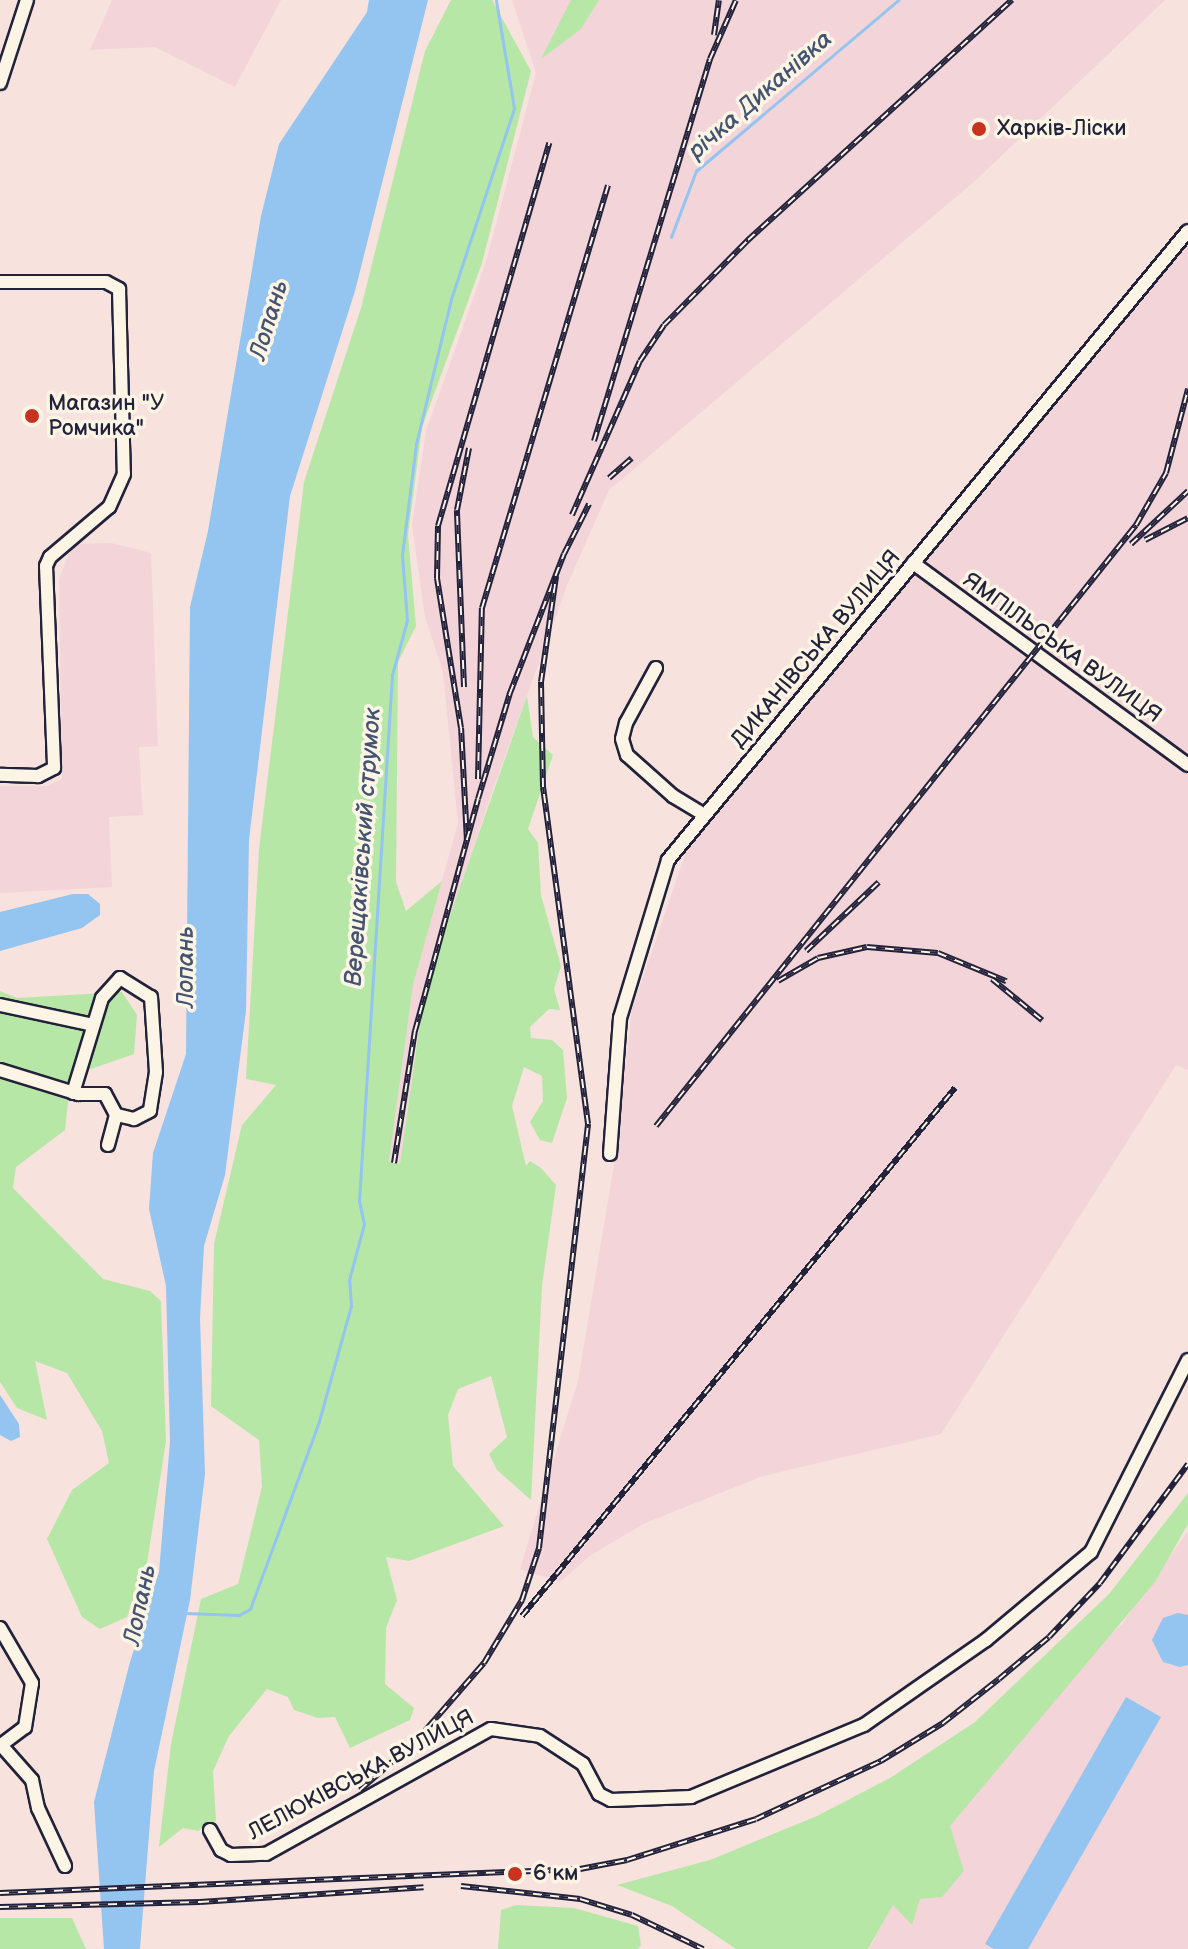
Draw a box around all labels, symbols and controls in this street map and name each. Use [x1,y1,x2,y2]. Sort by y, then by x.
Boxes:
water label: річка Диканівка [682,25,838,165]
place label: Харків-Ліски [997,116,1127,142]
marker: Харків-Ліски [968,118,990,140]
water label: Лопань [243,277,295,363]
place label: Магазин "У Ромчика" [48,390,164,442]
marker: Магазин "У Ромчика" [23,407,41,425]
street label: ДИКАНІВСЬКА ВУЛИЦЯ [726,545,906,753]
street label: ЯМПІЛЬСЬКА ВУЛИЦЯ [958,567,1166,729]
water label: Верещаківський струмок [339,707,387,987]
water label: Лопань [172,926,200,1008]
water label: Лопань [117,1562,163,1648]
street label: ЛЕЛЮКІВСЬКА ВУЛИЦЯ [244,1704,478,1846]
place label: 6 км [533,1861,579,1887]
marker: 6 км [504,1863,526,1885]

